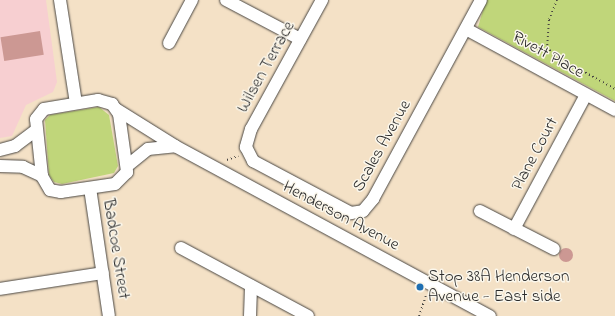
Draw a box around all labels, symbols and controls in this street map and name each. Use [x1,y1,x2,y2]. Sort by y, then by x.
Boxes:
street label: Wilsen Terrace [233,18,299,116]
street label: Rivett Place [509,27,587,83]
street label: Scales Avenue [348,97,416,195]
street label: Plane Court [507,114,563,194]
street label: Henderson Avenue [279,177,403,255]
street label: Badcoe Street [98,197,134,301]
place label: Stop 38A Henderson Avenue - East side [428,267,569,307]
marker: Stop 38A Henderson Avenue - East side [415,282,425,292]

